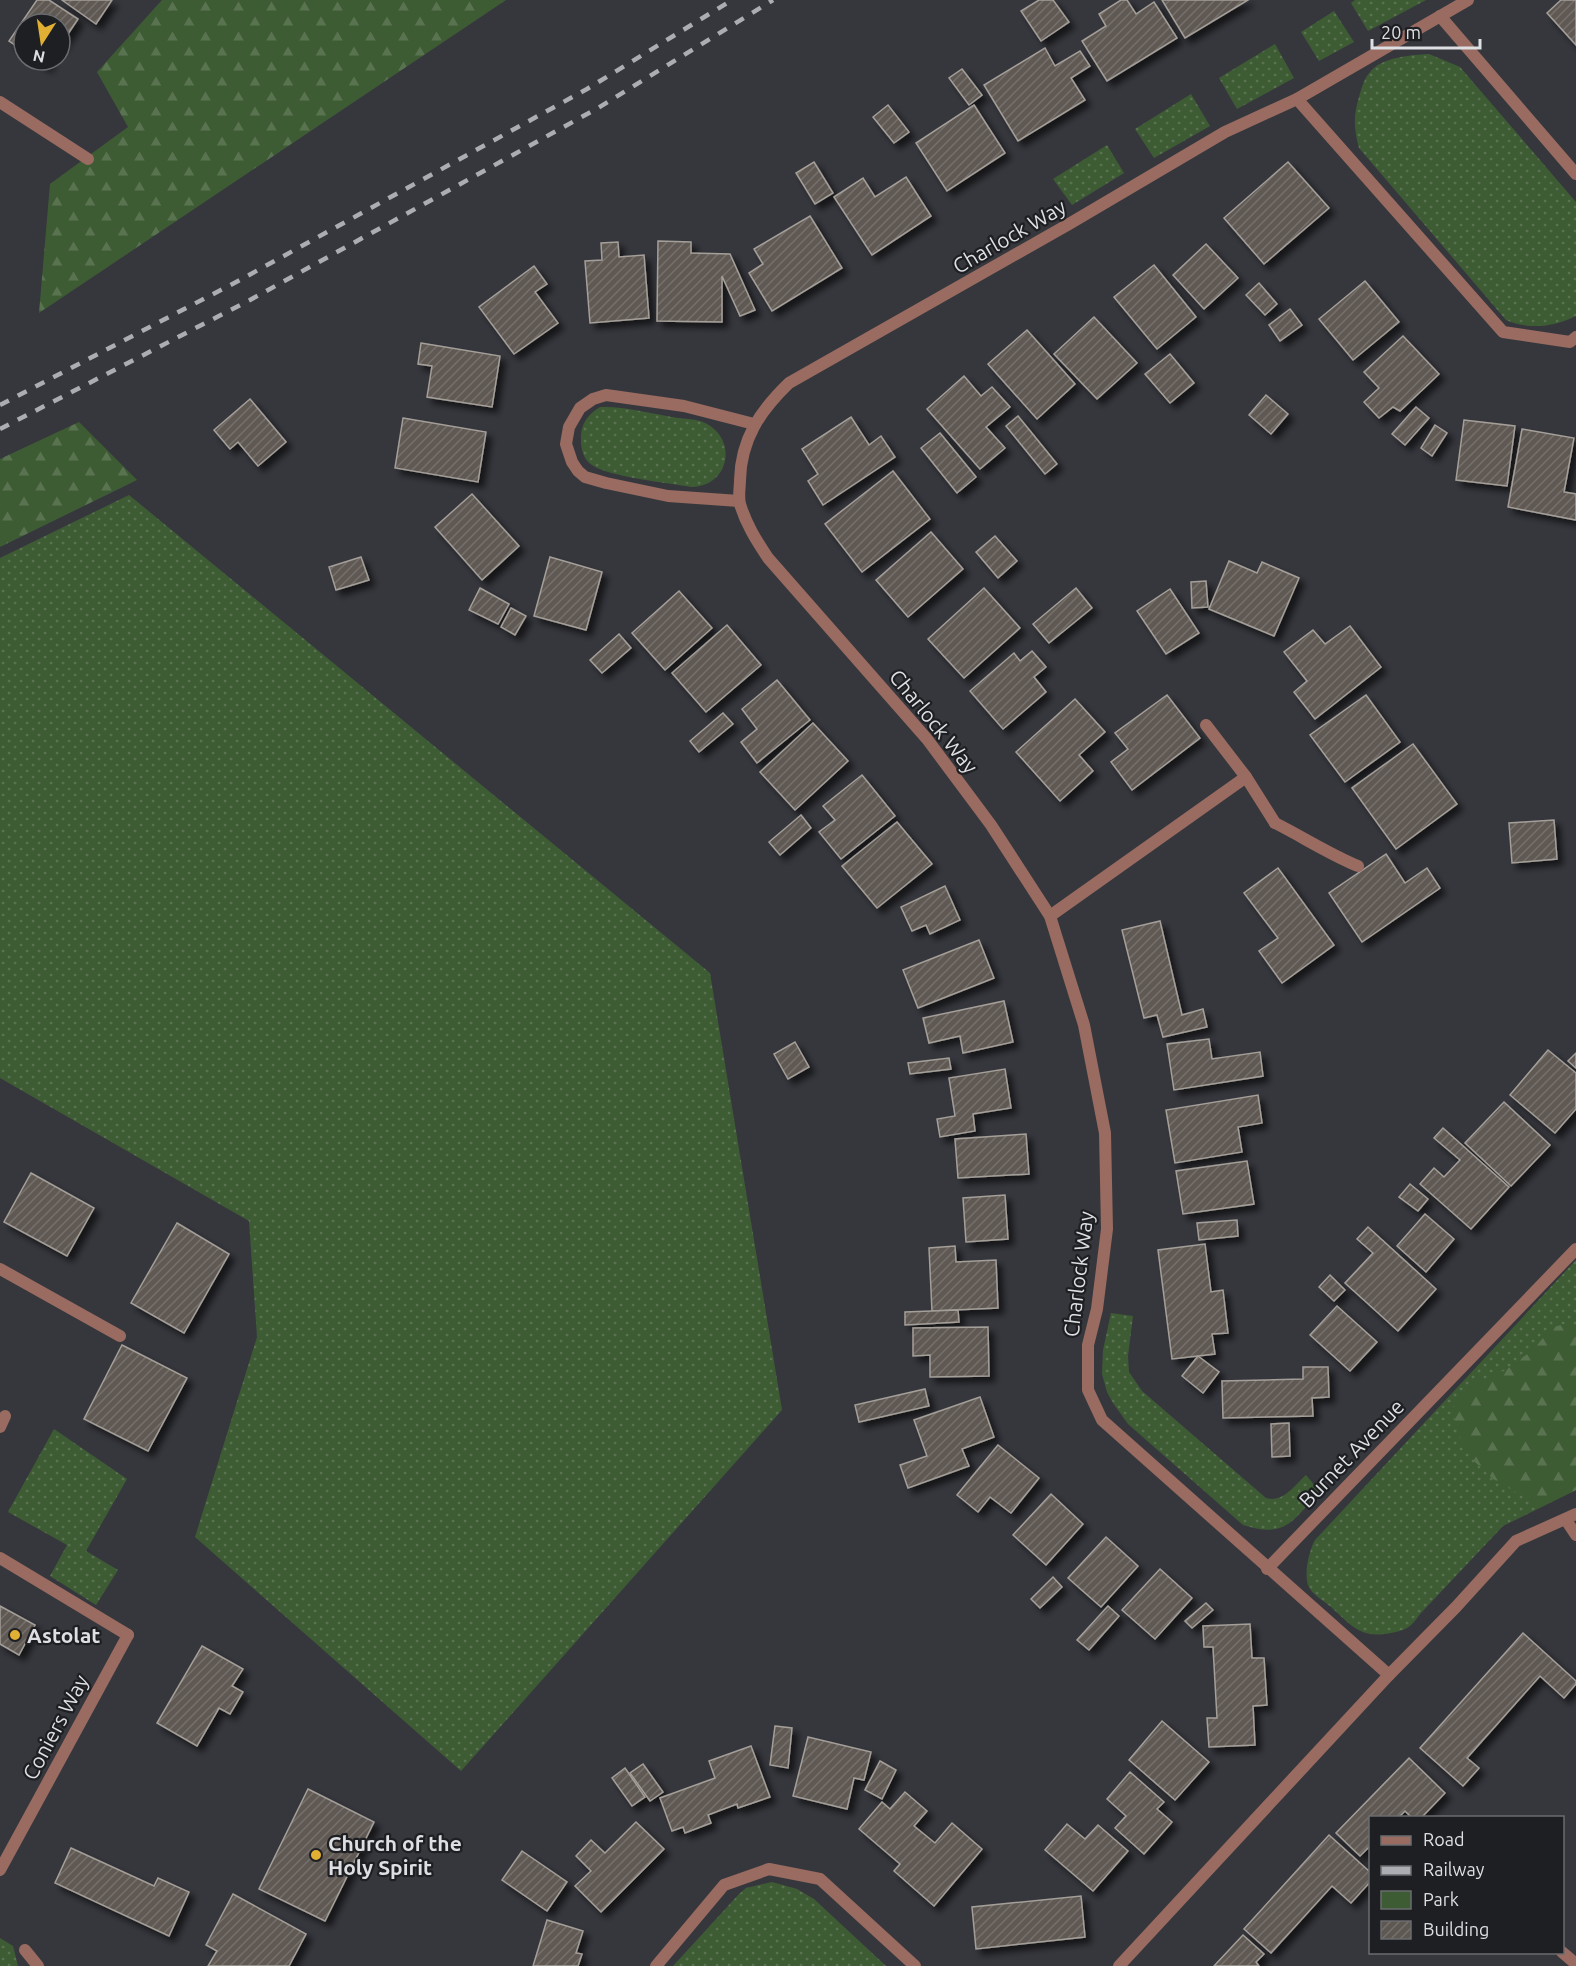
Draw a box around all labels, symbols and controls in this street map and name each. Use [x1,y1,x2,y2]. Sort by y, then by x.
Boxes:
north arrow [12,12,72,72]
scale bar [1372,12,1480,50]
text: 20 m [1381,22,1421,42]
text: N [31,47,47,67]
street label: Charlock Way [948,194,1070,278]
street label: Charlock Way [885,664,983,778]
street label: Charlock Way [1058,1210,1098,1338]
street label: Burnet Avenue [1294,1394,1408,1512]
place label: Astolat [27,1623,100,1647]
marker: Astolat [8,1628,22,1642]
street label: Coniers Way [17,1670,93,1784]
legend [1369,1816,1564,1954]
text: Road [1423,1829,1465,1849]
place label: Church of the Holy Spirit [328,1831,462,1879]
marker: Church of the Holy Spirit [309,1848,323,1862]
text: Railway [1423,1859,1485,1879]
text: Park [1423,1889,1459,1909]
text: Building [1423,1919,1489,1939]

